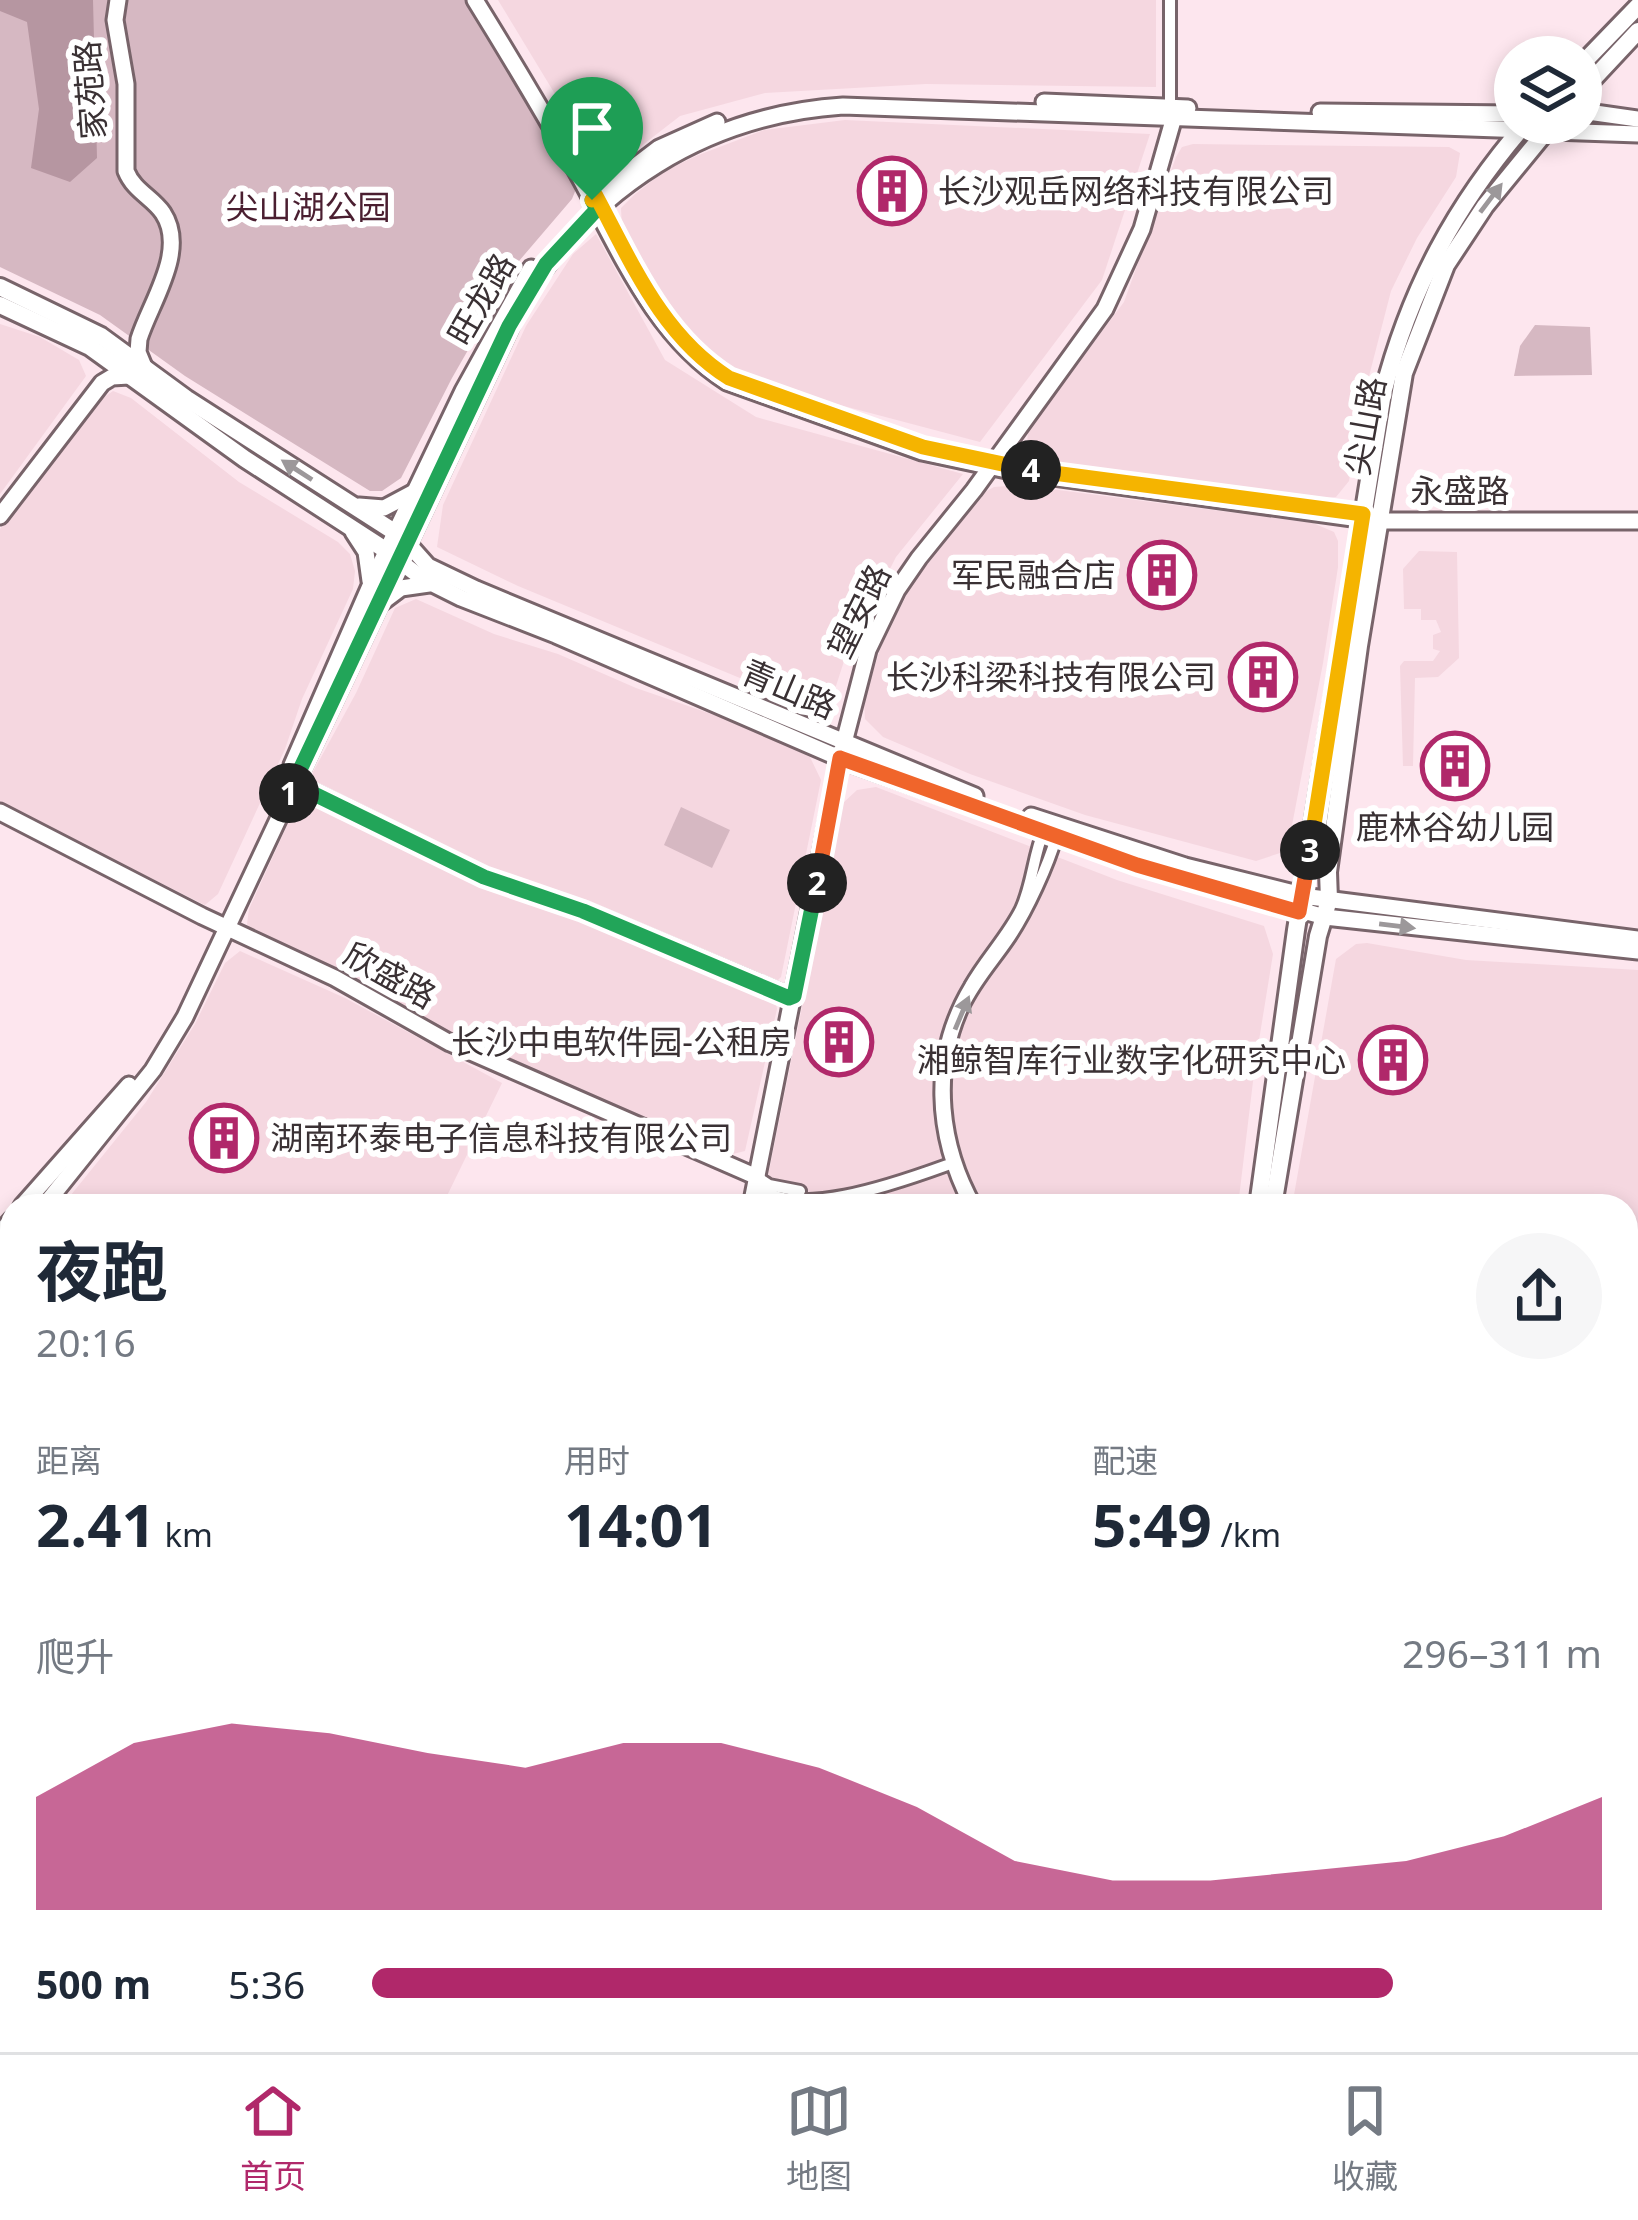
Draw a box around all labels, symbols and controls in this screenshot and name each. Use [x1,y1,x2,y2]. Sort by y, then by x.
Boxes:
map controls [1494,36,1602,144]
button: layers [1494,36,1602,144]
street label: 家苑路 [64,39,115,141]
pin [541,77,643,200]
icon: arrive [559,95,625,161]
building icon: 长沙观岳网络科技有限公司 [857,156,927,226]
place label: 长沙观岳网络科技有限公司 [938,168,1334,213]
one-way arrow [1478,182,1503,214]
park label: 尖山湖公园 [226,184,391,229]
street label: 旺龙路 [436,245,525,353]
street label: 尖山路 [1334,373,1395,479]
pin: 4 [1001,440,1061,500]
text: 4 [1022,447,1040,492]
one-way arrow [281,460,314,482]
street label: 永盛路 [1411,468,1510,513]
building icon: 军民融合店 [1127,540,1197,610]
place label: 军民融合店 [951,552,1116,597]
street label: 望安路 [817,556,900,665]
building icon: 长沙科梁科技有限公司 [1228,642,1298,712]
street label: 青山路 [735,648,844,729]
place label: 长沙科梁科技有限公司 [886,654,1216,699]
building icon: 鹿林谷幼儿园 [1420,731,1490,801]
pin: 1 [259,763,319,823]
text: 1 [280,770,298,815]
place label: 鹿林谷幼儿园 [1356,804,1554,849]
pin: 3 [1280,820,1340,880]
text: 3 [1301,827,1319,872]
pin: 2 [787,853,847,913]
text: 2 [808,860,826,905]
one-way arrow [1379,917,1416,936]
street label: 欣盛路 [336,931,444,1018]
one-way arrow [952,996,972,1031]
building icon: 长沙中电软件园-公租房 [804,1007,874,1077]
place label: 长沙中电软件园-公租房 [451,1019,792,1064]
building icon: 湘鲸智库行业数字化研究中心 [1358,1025,1428,1095]
place label: 湘鲸智库行业数字化研究中心 [917,1037,1346,1082]
building icon: 湖南环泰电子信息科技有限公司 [189,1103,259,1173]
place label: 湖南环泰电子信息科技有限公司 [270,1115,732,1160]
text: 夜跑 [36,1225,168,1315]
button: share [1476,1233,1602,1359]
text: 20:16 [36,1315,136,1368]
text: 距离 [36,1438,102,1483]
text: 用时 [564,1438,630,1483]
text: 配速 [1092,1438,1158,1483]
text: 2.41 [36,1483,156,1565]
text: 14:01 [564,1483,718,1565]
text: 5:49 [1092,1483,1212,1565]
text: km [156,1512,213,1557]
text: /km [1212,1512,1281,1557]
text: 296–311 m [1402,1626,1602,1679]
text: 爬升 [36,1629,114,1682]
text: 500 m [36,1957,151,2010]
text: 5:36 [228,1957,305,2010]
tab: 首页 [240,2078,306,2198]
tab: 地图 [786,2078,852,2198]
tab: 收藏 [1332,2078,1398,2198]

